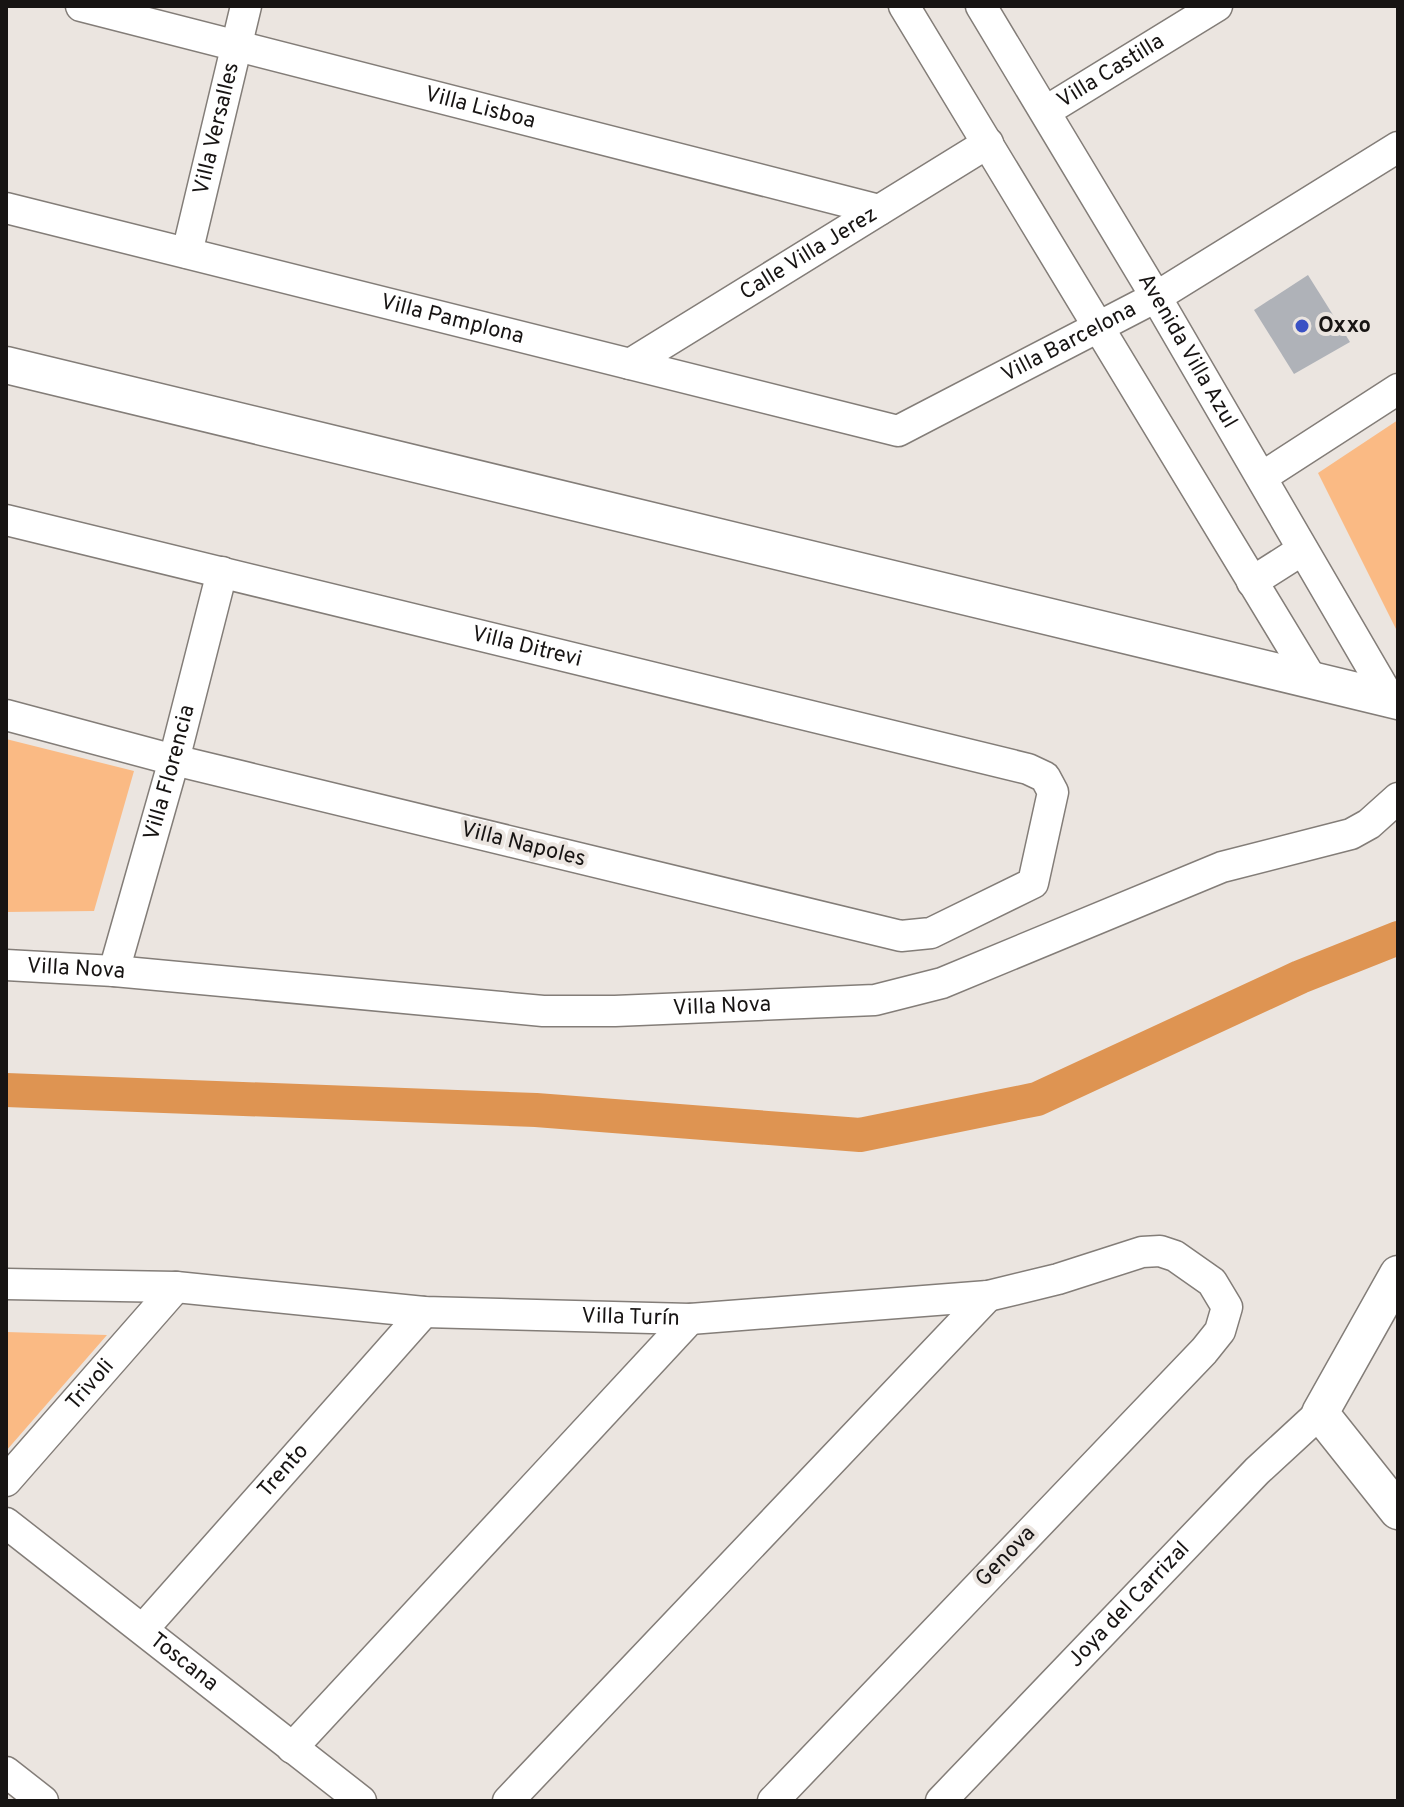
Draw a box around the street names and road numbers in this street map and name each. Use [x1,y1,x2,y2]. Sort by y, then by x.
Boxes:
street label: Villa Castilla [1052,28,1169,114]
street label: Villa Versalles [188,60,246,197]
street label: Villa Lisboa [422,81,538,135]
street label: Calle Villa Jerez [735,201,882,306]
street label: Avenida Villa Azul [1132,269,1243,433]
street label: Villa Pamplona [378,289,527,350]
street label: Villa Barcelona [997,296,1141,388]
street label: Villa Ditrevi [469,620,585,673]
street label: Villa Florencia [138,702,201,844]
street label: Villa Napoles [458,816,588,874]
street label: Villa Nova [26,953,126,985]
street label: Villa Nova [672,991,772,1022]
street label: Villa Turín [581,1303,680,1332]
street label: Trivoli [61,1353,120,1416]
street label: Trento [252,1438,314,1504]
street label: Genova [970,1521,1042,1593]
street label: Joya del Carrizal [1063,1536,1196,1673]
street label: Toscana [144,1627,224,1698]

